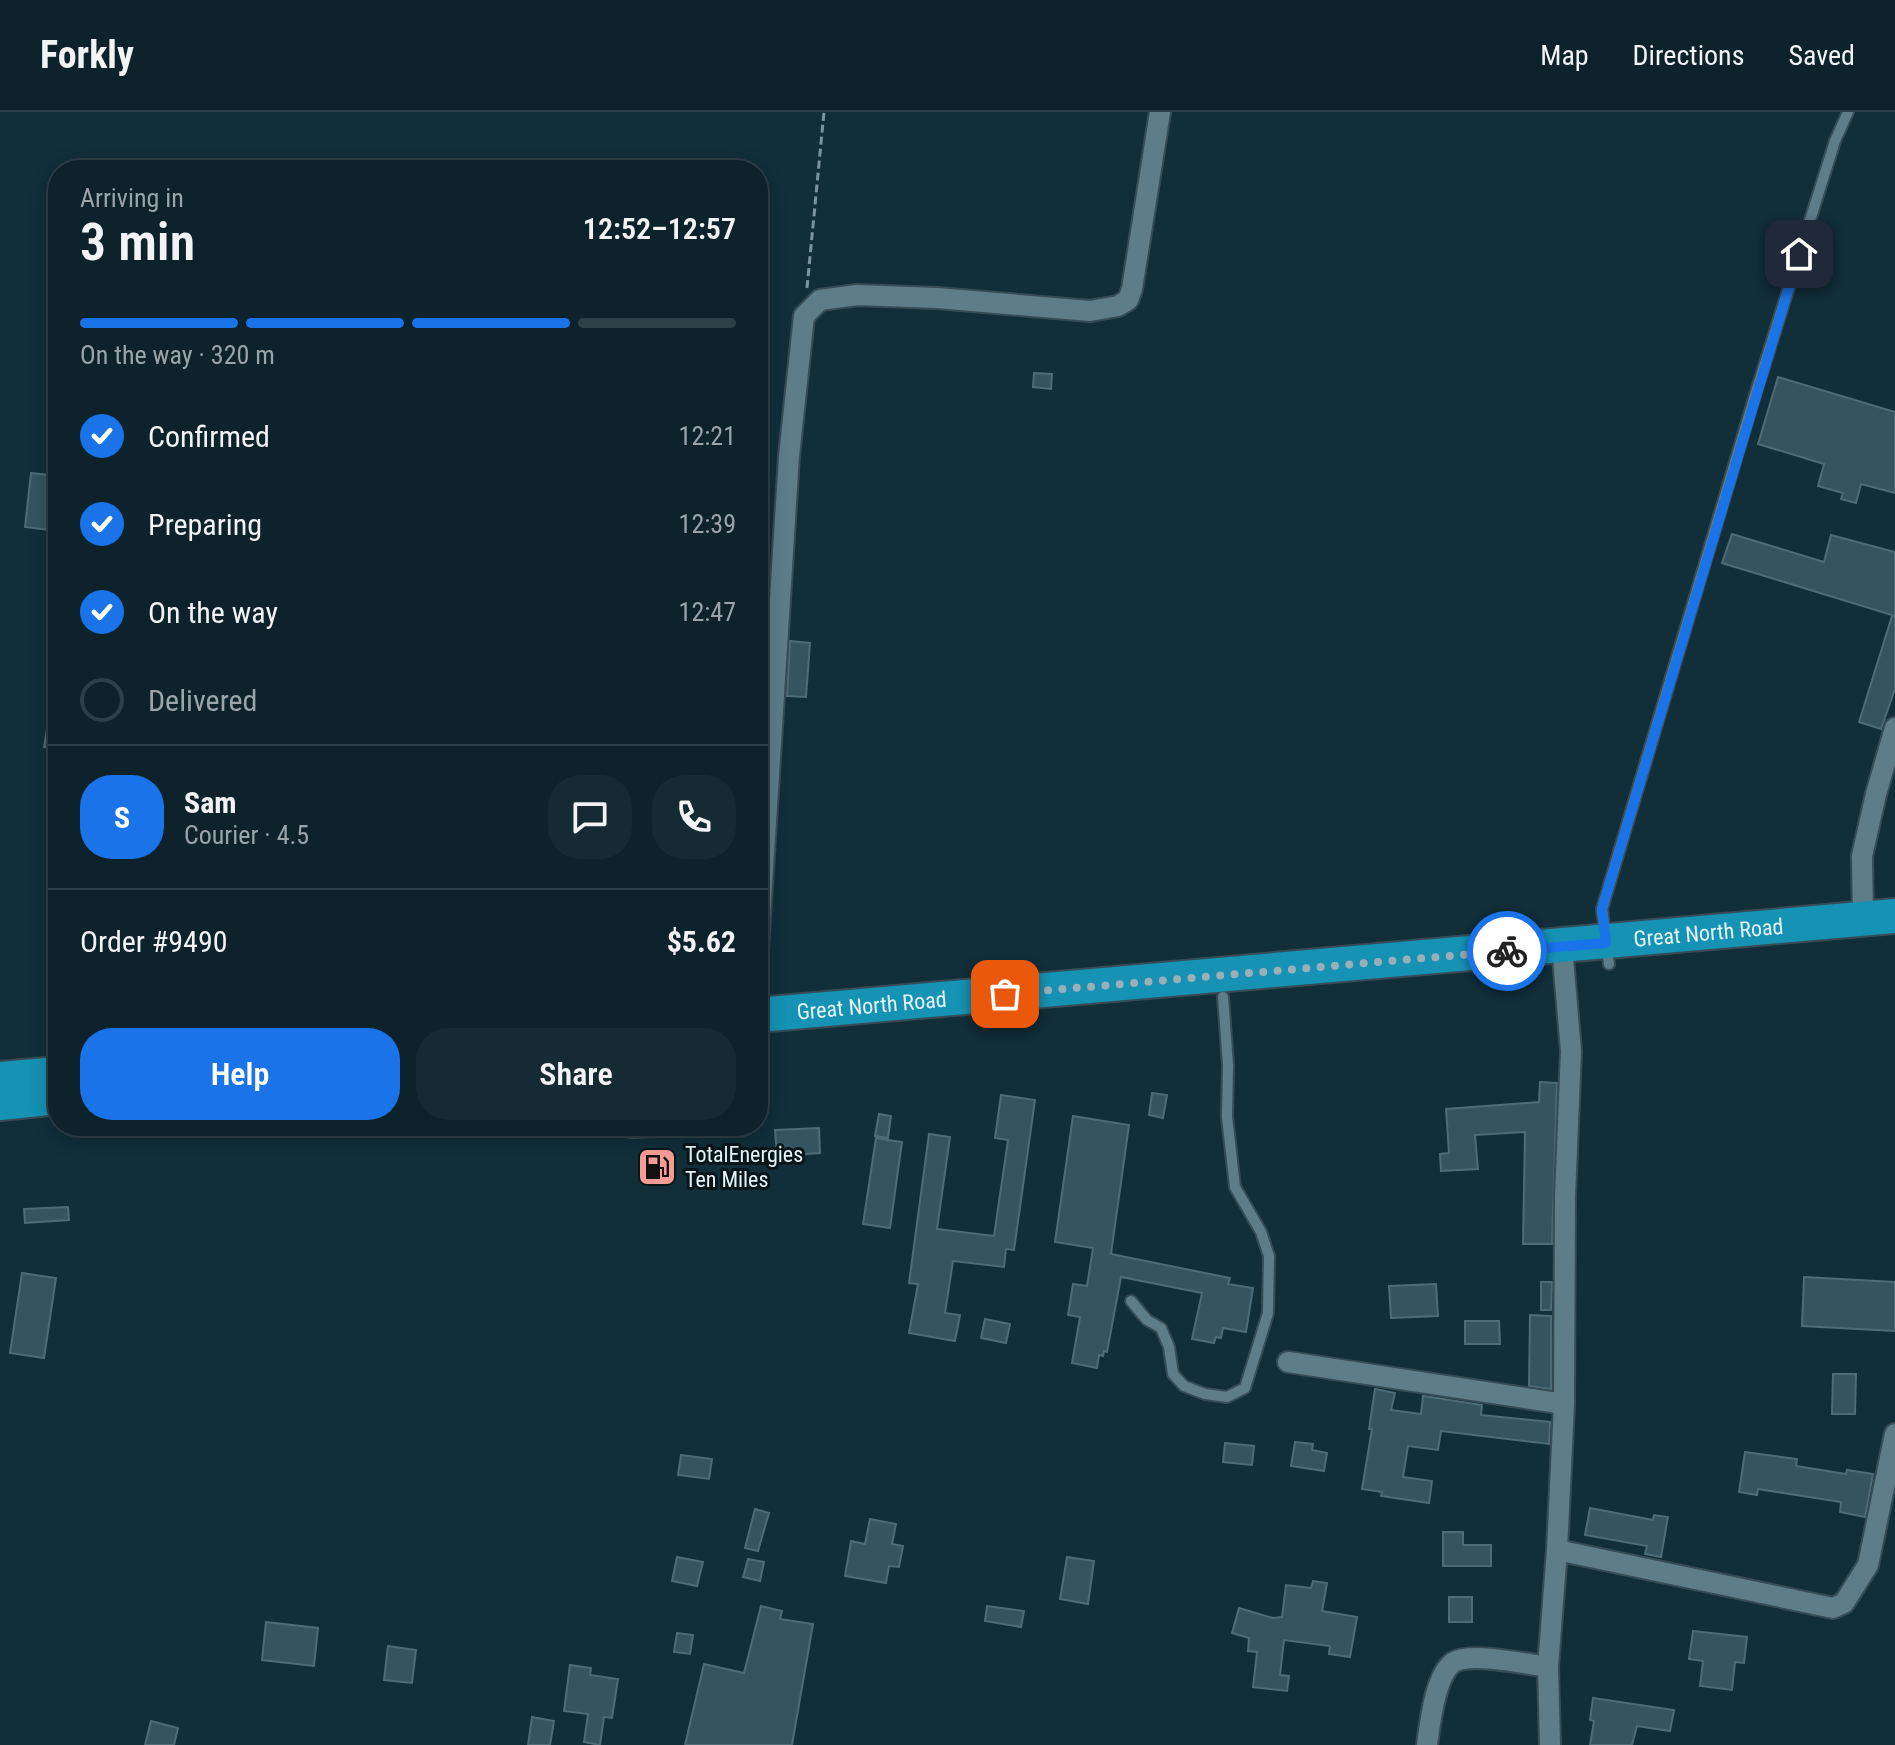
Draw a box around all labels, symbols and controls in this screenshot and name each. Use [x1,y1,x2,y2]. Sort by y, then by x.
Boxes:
text: Forkly [40,33,134,77]
text: Map [1540,39,1589,72]
text: Directions [1633,39,1744,72]
text: Saved [1788,39,1855,72]
text: Arriving in [80,183,184,213]
text: 12:52–12:57 [583,211,736,246]
text: 3 min [80,212,195,273]
pin [1765,220,1833,288]
icon: home [1777,232,1821,276]
text: On the way · 320 m [80,340,275,370]
icon: check [80,414,124,458]
text: Confirmed [148,419,270,454]
text: 12:21 [679,421,736,451]
icon: check [80,502,124,546]
text: Preparing [148,507,262,542]
text: 12:39 [679,509,736,539]
icon: check [80,590,124,634]
text: On the way [148,595,278,630]
text: 12:47 [679,597,736,627]
text: Delivered [148,683,257,718]
button: chat [548,775,632,859]
button: phone [652,775,736,859]
text: Sam [184,785,237,820]
text: S [114,800,130,835]
text: Courier · 4.5 [184,820,309,850]
courier [1467,911,1547,991]
street label: Great North Road [1633,914,1784,952]
text: Order #9490 [80,924,228,959]
text: $5.62 [667,924,736,959]
icon: bike [1485,929,1529,973]
pin [971,960,1039,1028]
icon: bag [983,972,1027,1016]
street label: Great North Road [796,987,948,1025]
button: Help [80,1028,400,1120]
button: Share [416,1028,736,1120]
place label: TotalEnergies Ten Miles [685,1142,803,1192]
fuel station icon: TotalEnergies Ten Miles [636,1146,678,1188]

